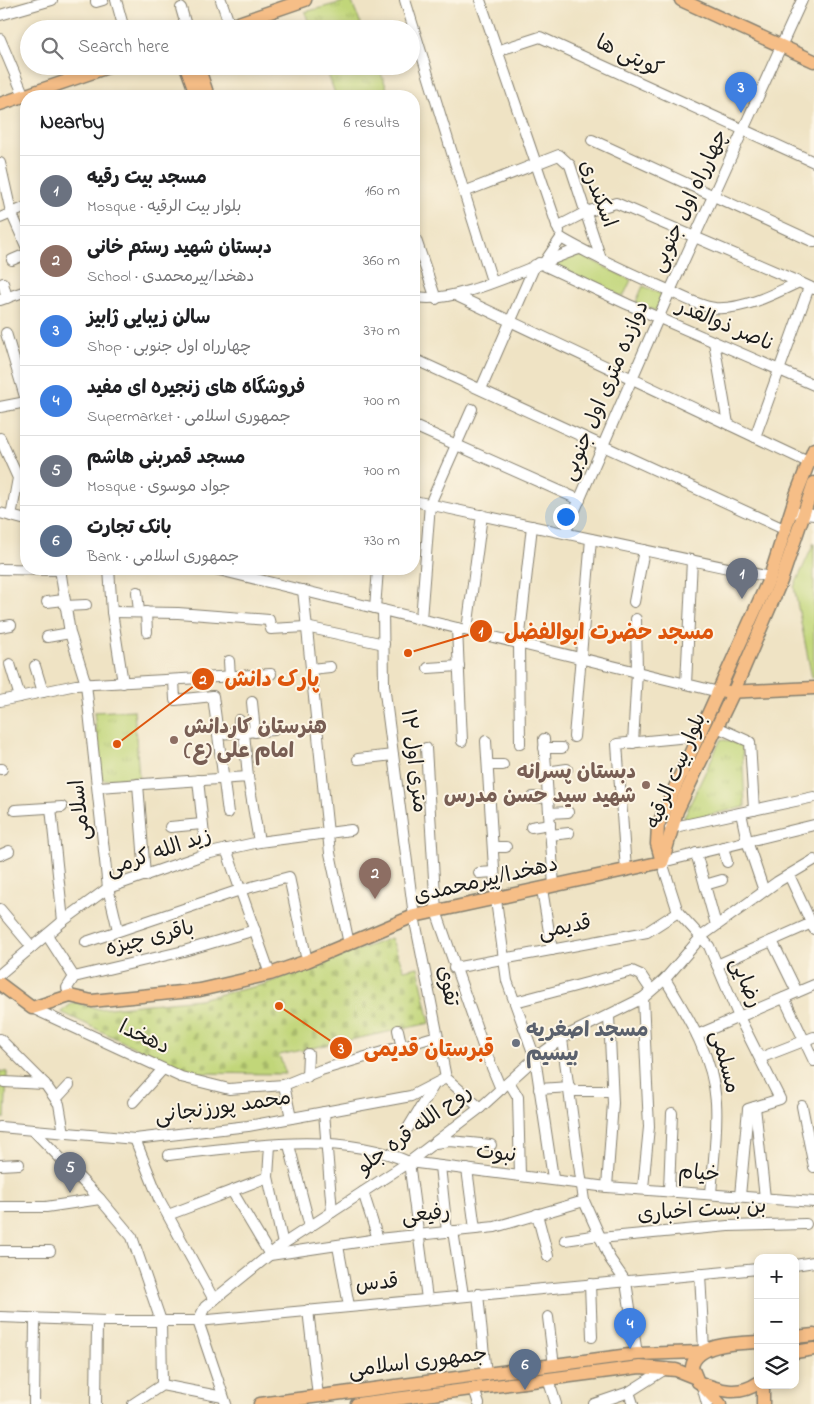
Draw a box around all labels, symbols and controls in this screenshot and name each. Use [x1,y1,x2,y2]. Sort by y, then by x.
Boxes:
search box [20,20,420,75]
street label: کویتی ها [590,28,668,86]
icon: search [38,34,66,62]
text: Search here [78,34,169,61]
pin: 3 [725,72,757,113]
text: Nearby [40,108,104,138]
text: 6 results [343,111,400,135]
street label: چهارراه اول جنوبی [644,124,736,278]
street label: اسکندری [570,156,624,232]
text: مسجد بیت رقیه [87,165,207,192]
text: 1 [53,179,59,203]
text: 160 m [365,179,400,203]
text: Mosque · بلوار بیت الرقیه [87,195,241,219]
text: دبستان شهید رستم خانی [87,235,272,262]
text: 2 [52,249,60,273]
text: 360 m [363,249,400,273]
text: School · دهخدا/پیرمحمدی [87,265,254,289]
street label: ناصر ذوالقدر [670,291,779,360]
street label: دوازده متری اول جنوبی [554,296,658,486]
text: سالن زیبایی ژابیز [87,305,210,332]
text: 3 [53,319,59,343]
text: 370 m [363,319,400,343]
text: Shop · چهارراه اول جنوبی [87,335,251,359]
text: فروشگاه های زنجیره ای مفید [87,375,305,402]
text: 4 [53,389,59,413]
text: 700 m [363,389,400,413]
text: Supermarket · جمهوری اسلامی [87,405,291,429]
text: مسجد قمربنی هاشم [87,445,245,472]
text: 5 [51,459,61,483]
text: 700 m [363,459,400,483]
text: Mosque · جواد موسوی [87,475,231,499]
your location [553,504,579,530]
text: بانک تجارت [87,515,171,542]
text: 6 [52,529,60,553]
text: 730 m [363,529,400,553]
text: Bank · جمهوری اسلامی [87,545,239,569]
pin: 1 [726,558,758,599]
callout: مسجد حضرت ابوالفضل [469,612,724,649]
text: مسجد حضرت ابوالفضل [504,618,714,650]
text: 1 [479,621,484,643]
callout: پارک دانش [190,660,330,697]
text: پارک دانش [225,665,320,697]
text: 2 [198,669,207,691]
street label: ۱۲ متری اول [392,707,434,815]
street label: بلوار بیت الرقیه [639,708,715,834]
place label: هنرستان کاردانش امام علی (ع) [184,713,327,767]
marker: هنرستان کاردانش امام علی (ع) [168,734,180,746]
place label: دبستان پسرانه شهید سید حسن مدرس [444,758,636,812]
street label: اسلامی [63,778,99,842]
marker: دبستان پسرانه شهید سید حسن مدرس [640,779,652,791]
street label: زید الله کرمی [102,821,216,885]
street label: دهخدا/پیرمحمدی [411,850,561,912]
pin: 2 [359,858,391,899]
street label: قدیمی [536,908,594,948]
street label: باقری چیزه [102,914,198,964]
street label: رضایی [721,953,769,1013]
street label: تقوی [428,963,466,1010]
street label: دهخدا [114,1013,174,1063]
place label: مسجد اصغریه بیسیم [526,1016,648,1070]
street label: مسلمی [701,1027,747,1097]
callout: قبرستان قدیمى [328,1029,504,1066]
text: قبرستان قدیمى [364,1035,494,1067]
marker: مسجد اصغریه بیسیم [510,1037,522,1049]
text: 3 [337,1038,344,1060]
street label: روح الله قره جلو [350,1078,479,1183]
street label: محمد پورزنجانی [153,1084,293,1132]
street label: نبوت [474,1137,518,1171]
pin: 5 [54,1152,86,1193]
street label: خیام [677,1157,721,1191]
street label: بن بست اخباری [636,1192,768,1230]
street label: رفیعی [400,1198,452,1232]
map controls [754,1254,799,1389]
button: + [754,1254,799,1299]
street label: قدس [354,1267,400,1301]
button: − [754,1299,799,1344]
pin: 4 [614,1308,646,1349]
street label: جمهوری اسلامی [347,1340,489,1386]
button: layers [754,1344,799,1389]
pin: 6 [509,1349,541,1390]

